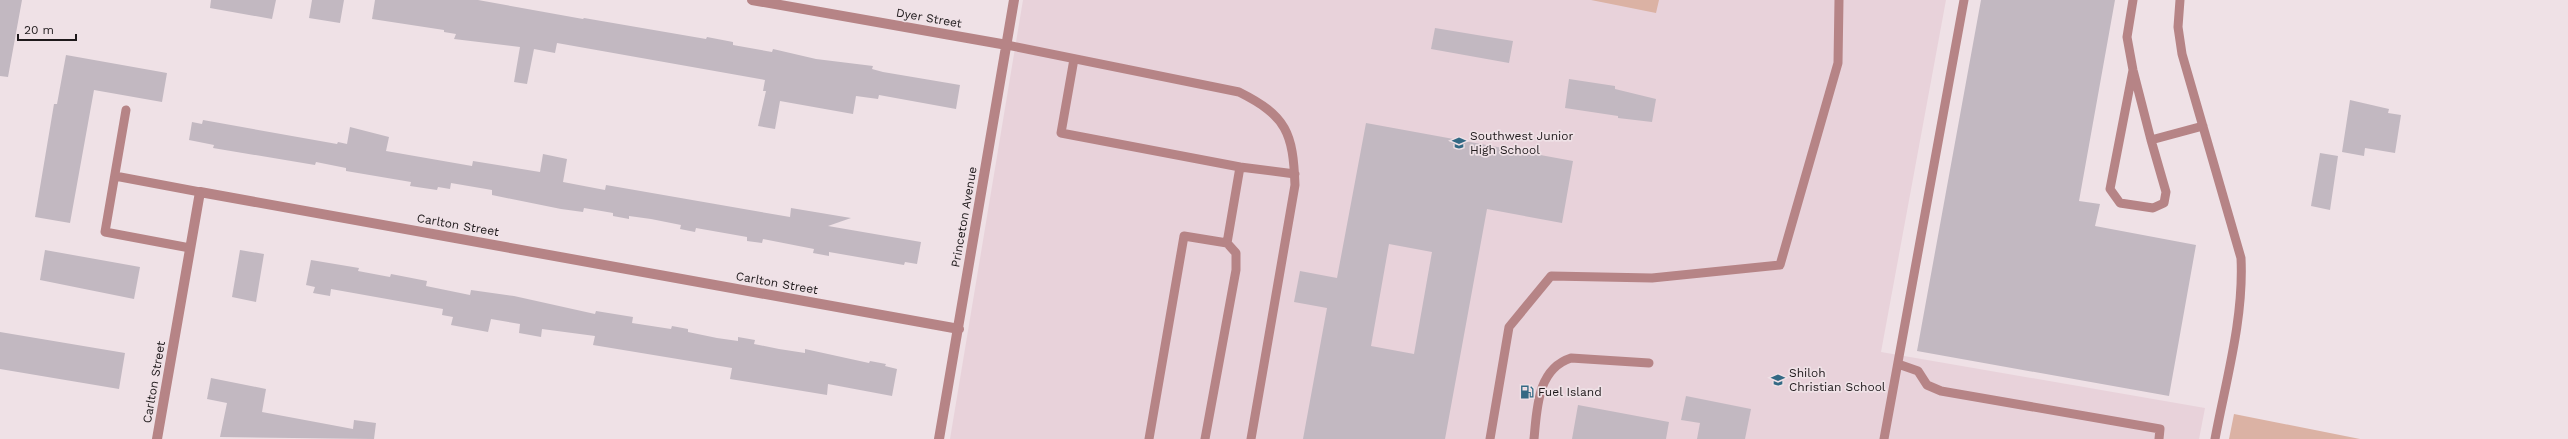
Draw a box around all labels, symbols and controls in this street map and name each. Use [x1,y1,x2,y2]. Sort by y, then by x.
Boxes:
street label: Dyer Street [895,5,963,31]
scale bar [18,16,76,42]
text: 20 m [24,23,54,37]
place label: Southwest Junior High School [1470,129,1573,157]
school or university icon: Southwest Junior High School [1451,135,1467,151]
street label: Princeton Avenue [948,165,980,268]
street label: Carlton Street [416,211,500,239]
street label: Carlton Street [735,269,819,297]
street label: Carlton Street [140,340,168,424]
place label: Shiloh Christian School [1789,366,1886,394]
school or university icon: Shiloh Christian School [1770,372,1786,388]
fuel station icon: Fuel Island [1519,384,1535,400]
place label: Fuel Island [1538,385,1602,399]

